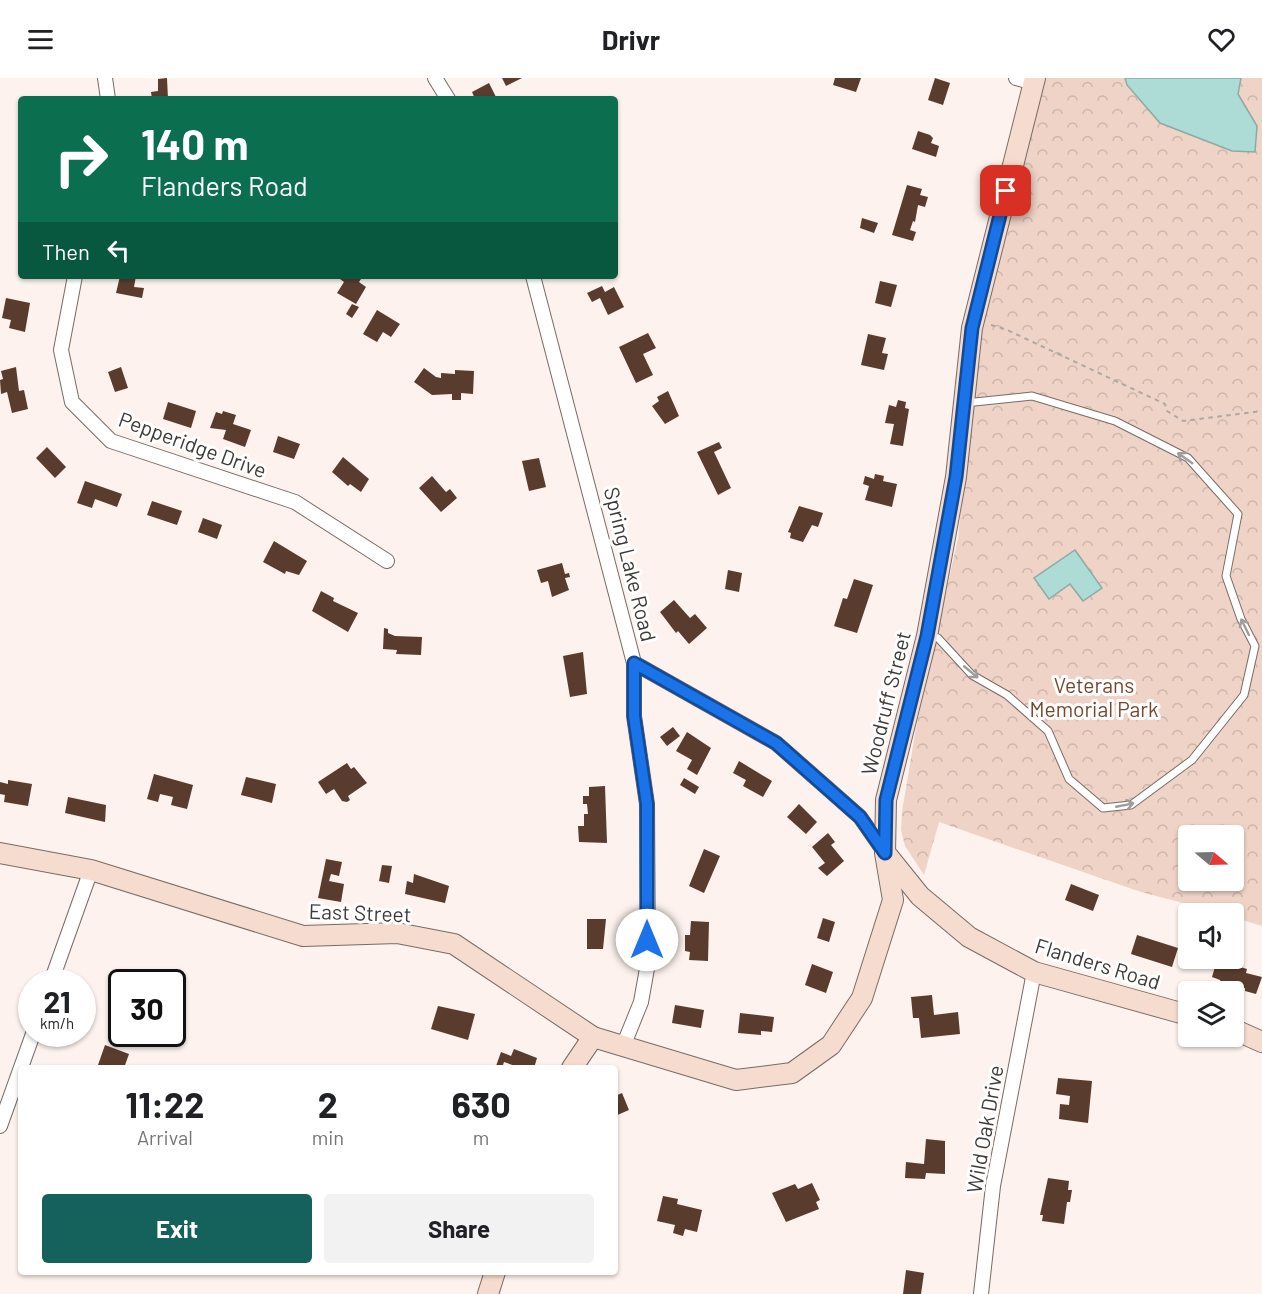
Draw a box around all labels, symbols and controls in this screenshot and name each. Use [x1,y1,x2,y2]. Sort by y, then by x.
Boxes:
icon: menu [24,23,57,56]
text: Drivr [602,23,660,55]
icon: heart [1205,23,1238,56]
text: 140 m [141,118,249,168]
icon: right [42,120,120,198]
pin [980,165,1031,216]
text: Flanders Road [141,169,308,201]
icon: arrive [989,174,1022,207]
icon: left [102,234,135,267]
text: Then [42,238,90,264]
street label: Pepperidge Drive [116,406,270,482]
one-way arrow [1176,451,1193,464]
street label: Spring Lake Road [600,484,662,644]
one-way arrow [1239,618,1251,636]
street label: Woodruff Street [855,629,915,777]
one-way arrow [963,666,979,679]
park label: Veterans Memorial Park [1030,672,1158,721]
one-way arrow [1115,799,1134,810]
north arrow [1178,825,1244,891]
map controls [1178,825,1244,1047]
street label: East Street [308,898,412,926]
button: sound [1178,903,1244,969]
position arrow [615,908,679,972]
street label: Flanders Road [1032,932,1164,994]
speed limit sign: 30 [108,969,186,1047]
button: layers [1178,981,1244,1047]
text: 21 [43,983,71,1019]
text: km/h [40,1014,74,1032]
street label: Wild Oak Drive [960,1063,1008,1195]
text: 11:22 [125,1082,204,1125]
text: 2 [318,1082,338,1125]
text: 630 [451,1082,511,1125]
text: Arrival [137,1125,193,1149]
text: min [312,1125,344,1149]
text: m [473,1125,489,1149]
button: Exit [42,1194,312,1263]
button: Share [324,1194,594,1263]

